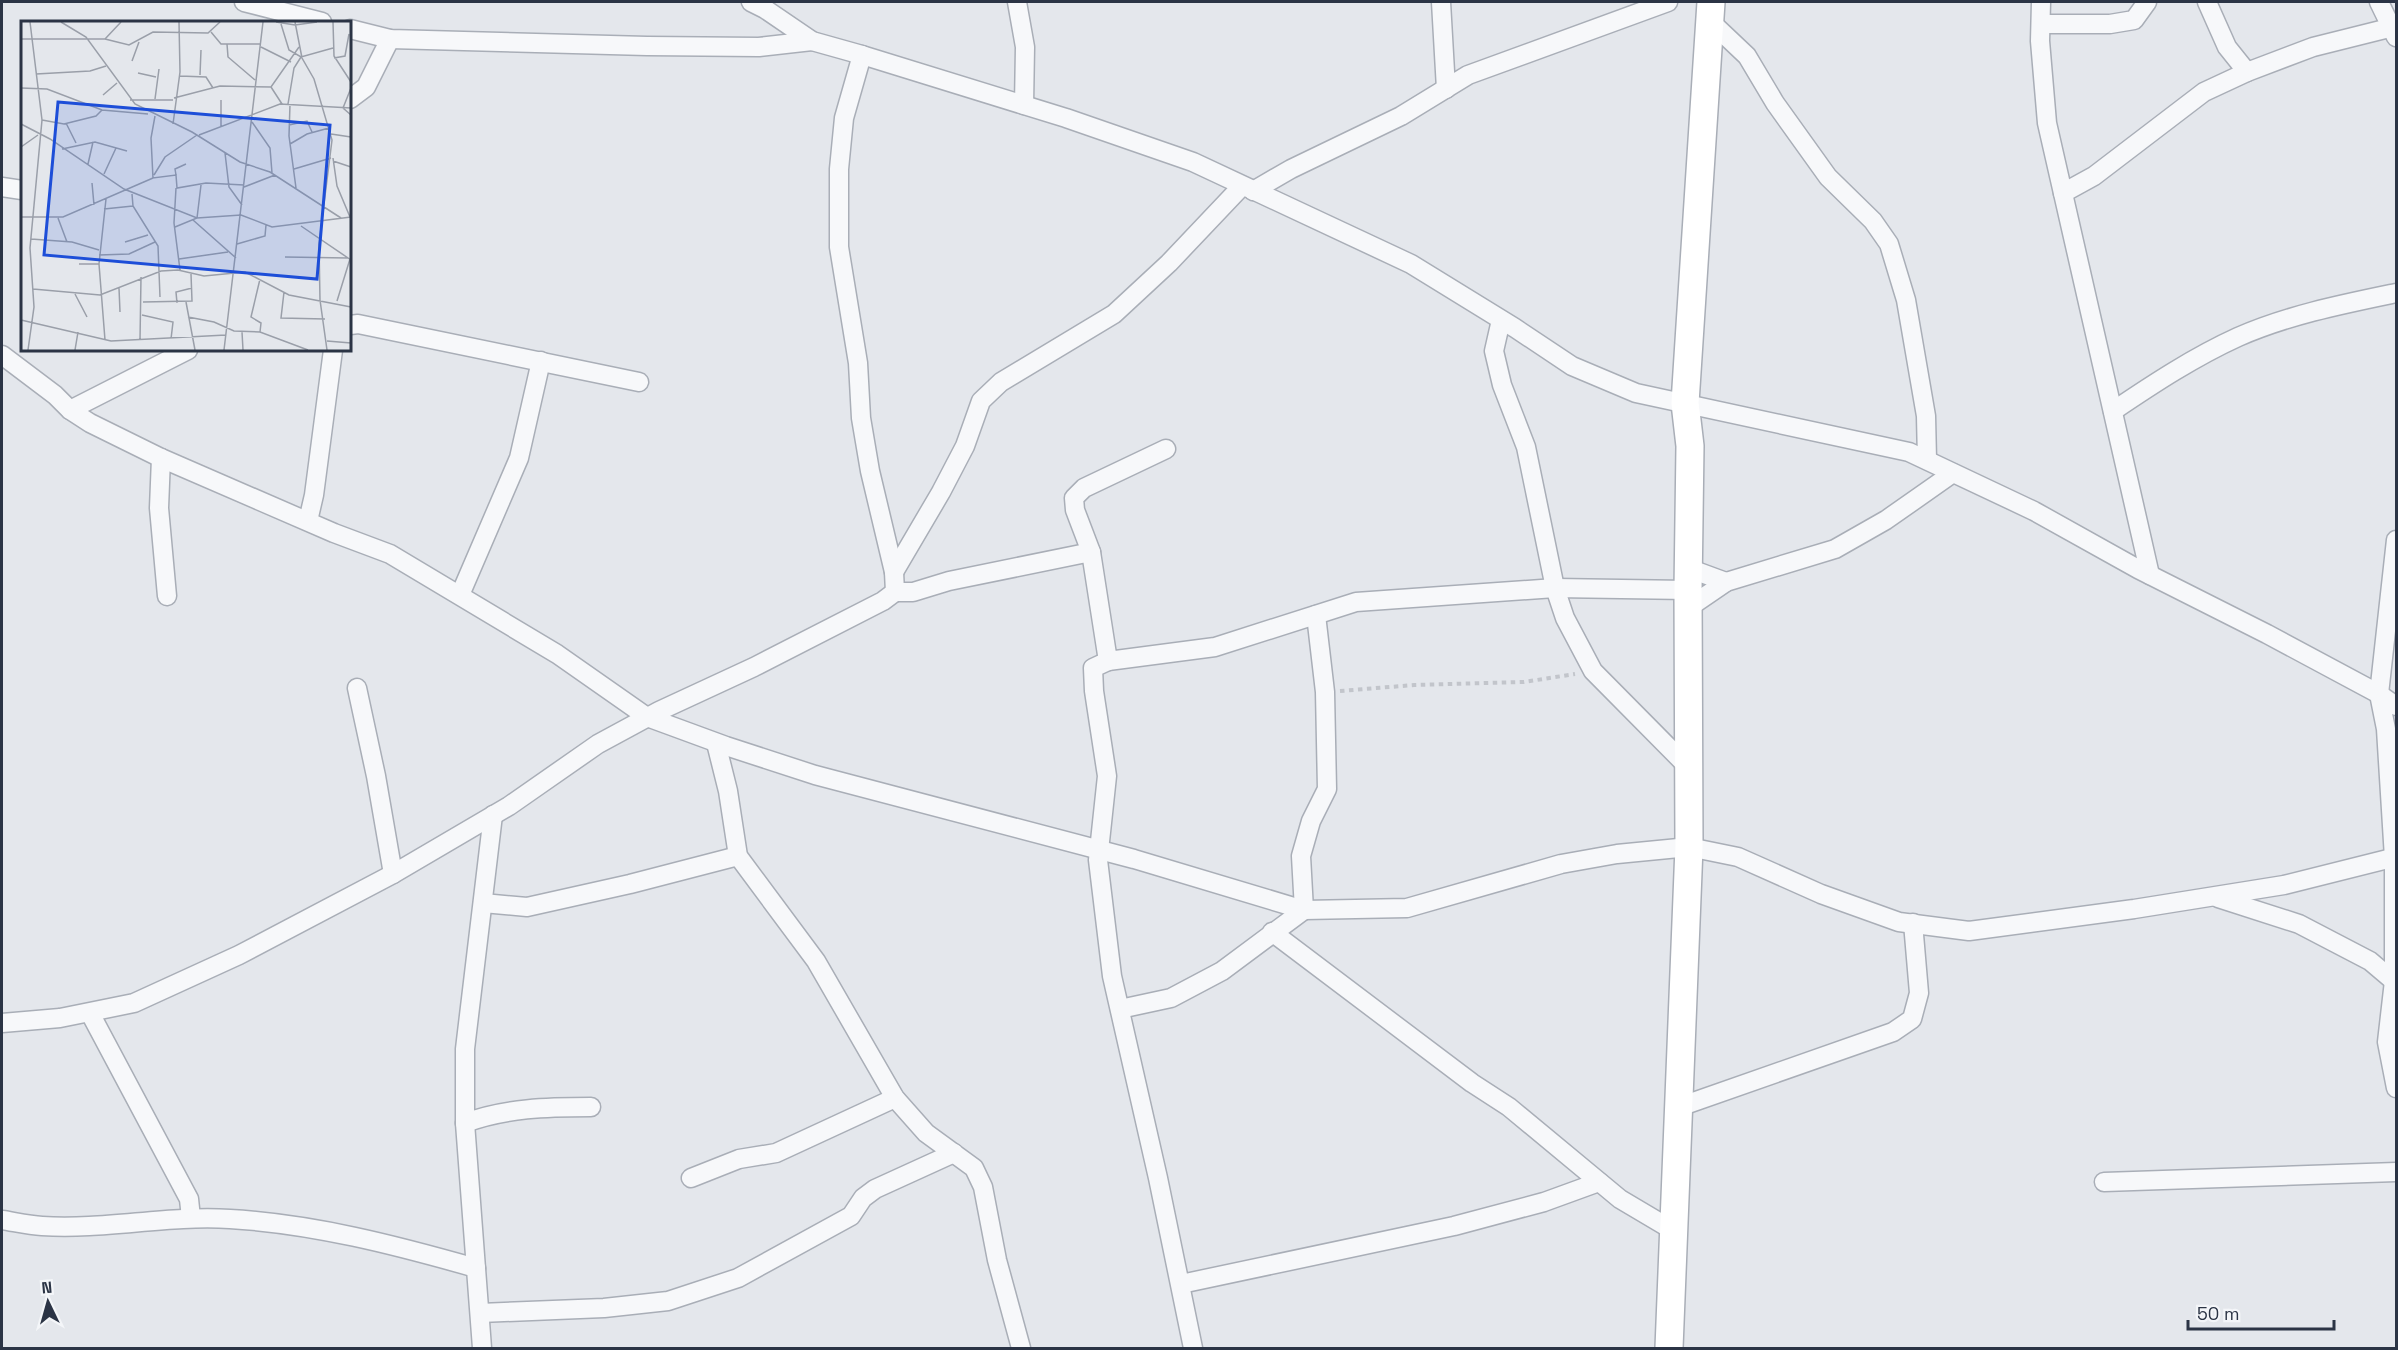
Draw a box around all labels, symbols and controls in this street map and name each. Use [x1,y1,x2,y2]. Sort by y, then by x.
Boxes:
inset map [21,21,351,351]
north arrow [18,1272,78,1332]
text: N [40,1277,53,1298]
scale bar [2188,1293,2334,1331]
text: 50 m [2197,1302,2239,1325]

